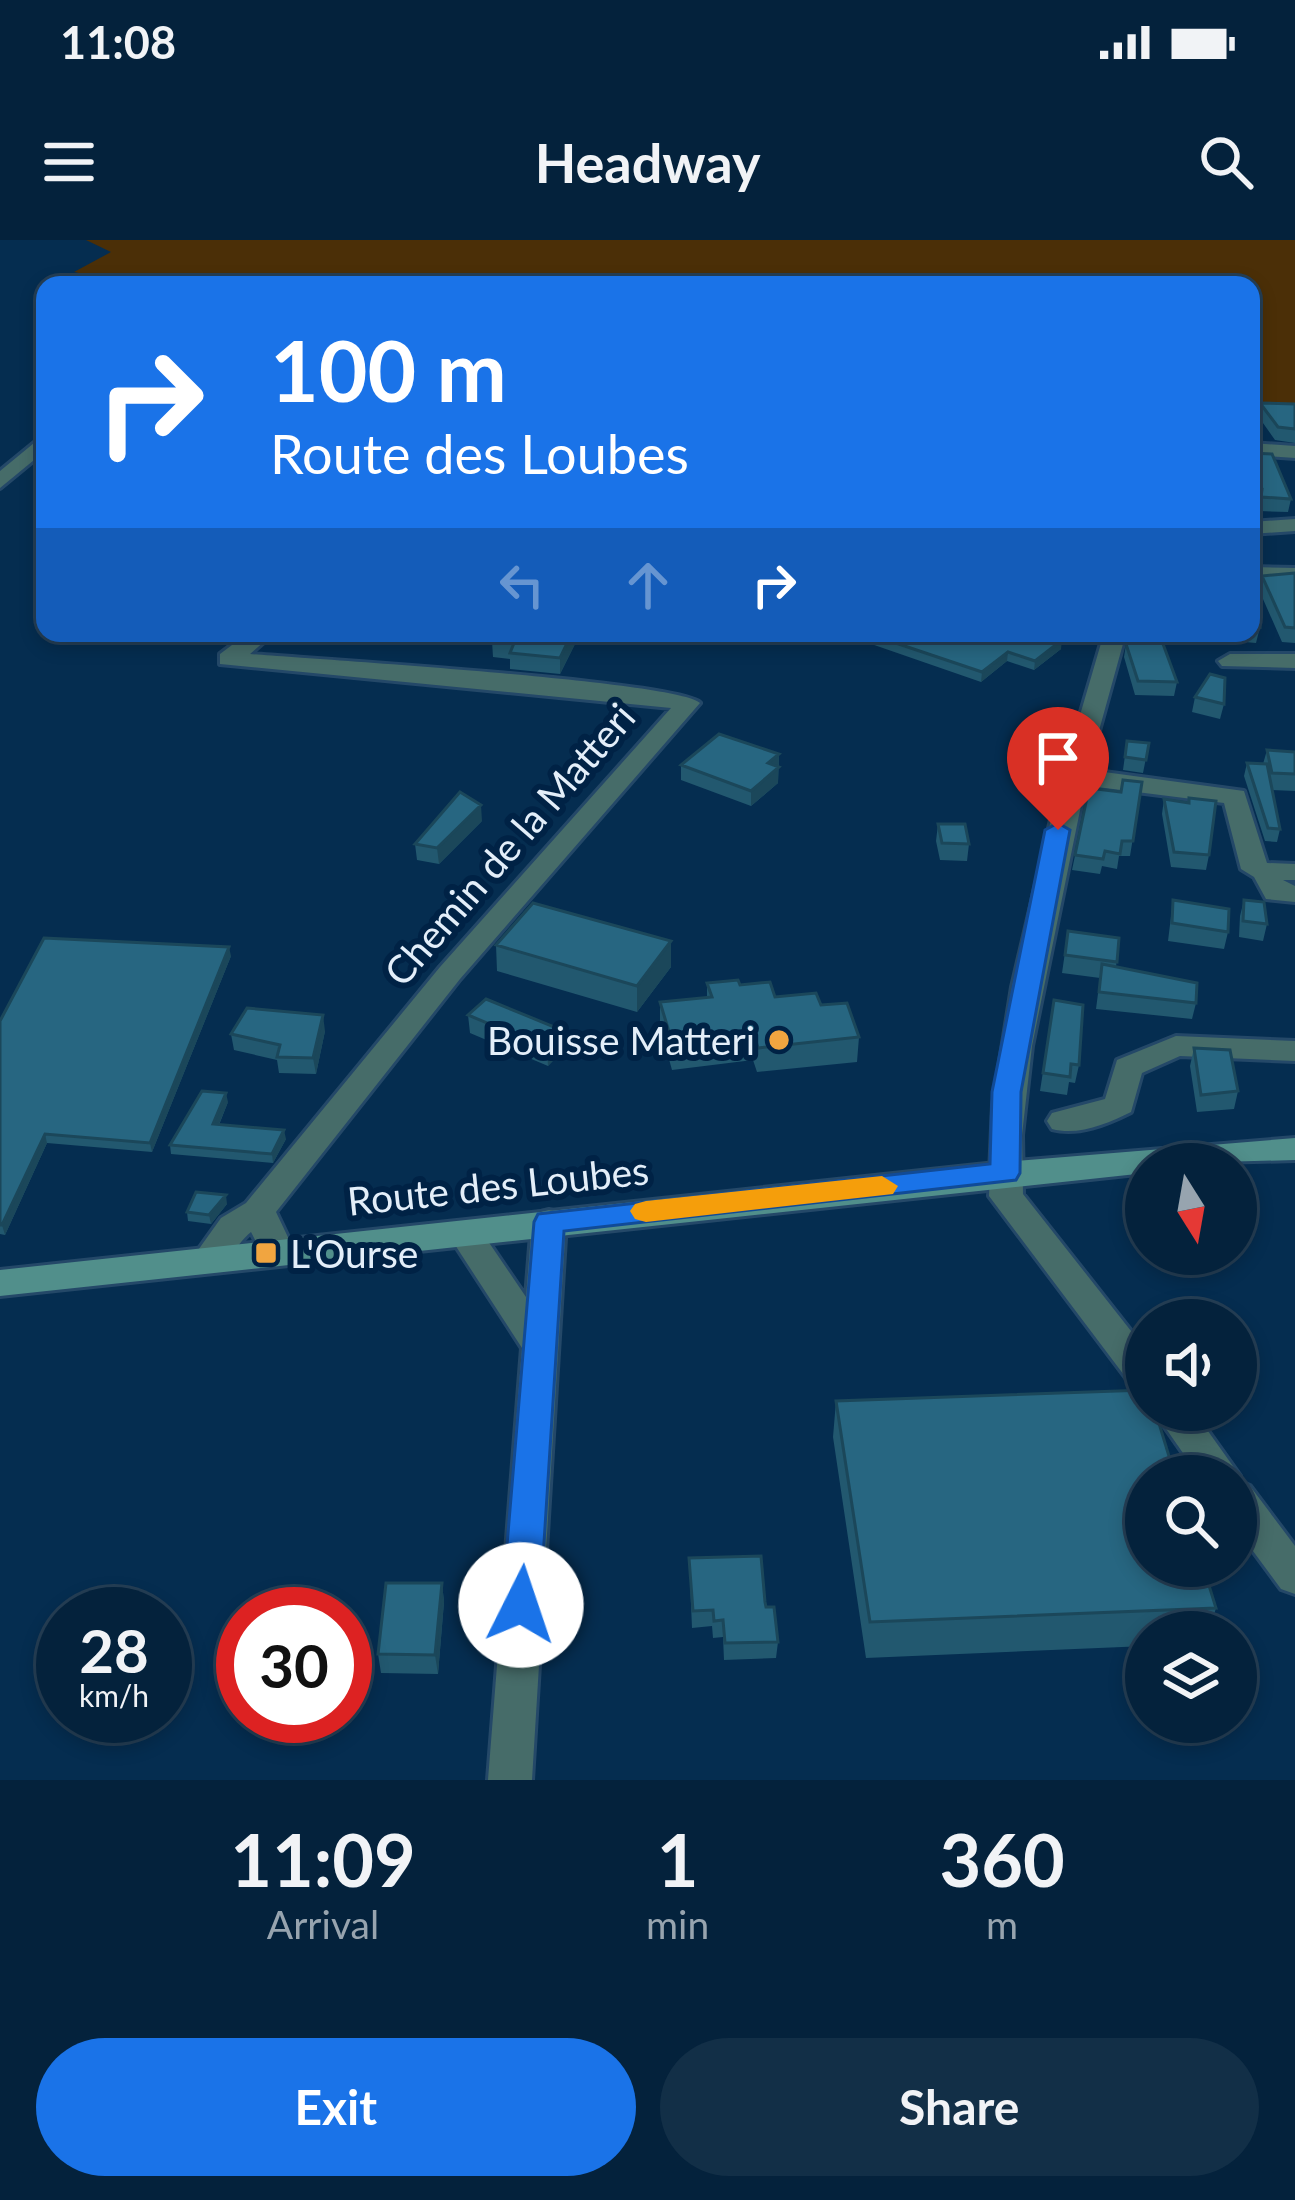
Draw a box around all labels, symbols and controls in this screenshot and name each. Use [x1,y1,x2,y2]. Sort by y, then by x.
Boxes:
text: 11:08 [60,15,176,69]
icon: menu [36,129,102,195]
icon: search [1193,129,1259,195]
text: Headway [535,130,760,195]
text: 100 m [270,319,507,420]
icon: right [72,324,228,480]
text: Route des Loubes [270,421,689,486]
icon: left [489,552,555,618]
icon: ahead [615,552,681,618]
icon: right [741,552,807,618]
street label: Chemin de la Matteri [374,694,644,994]
pin [1007,707,1109,830]
icon: arrive [1025,725,1091,791]
place label: Bouisse Matteri [487,1017,755,1063]
marker: Bouisse Matteri [766,1027,792,1053]
north arrow [1125,1143,1257,1275]
map controls [1125,1143,1257,1743]
street label: Route des Loubes [345,1146,651,1224]
place label: L'Ourse [290,1230,418,1276]
marker: L'Ourse [253,1240,279,1266]
button: sound [1125,1299,1257,1431]
button: search [1125,1455,1257,1587]
position arrow [458,1542,584,1668]
speed limit sign: 30 [216,1587,372,1743]
button: layers [1125,1611,1257,1743]
text: 28 [79,1614,149,1686]
text: km/h [79,1677,149,1713]
text: 11:09 [230,1816,416,1902]
text: 1 [657,1816,699,1902]
text: 360 [939,1816,1065,1902]
text: Arrival [267,1901,379,1947]
text: min [646,1901,709,1947]
text: m [986,1901,1018,1947]
button: Exit [36,2038,636,2176]
button: Share [660,2038,1259,2176]

